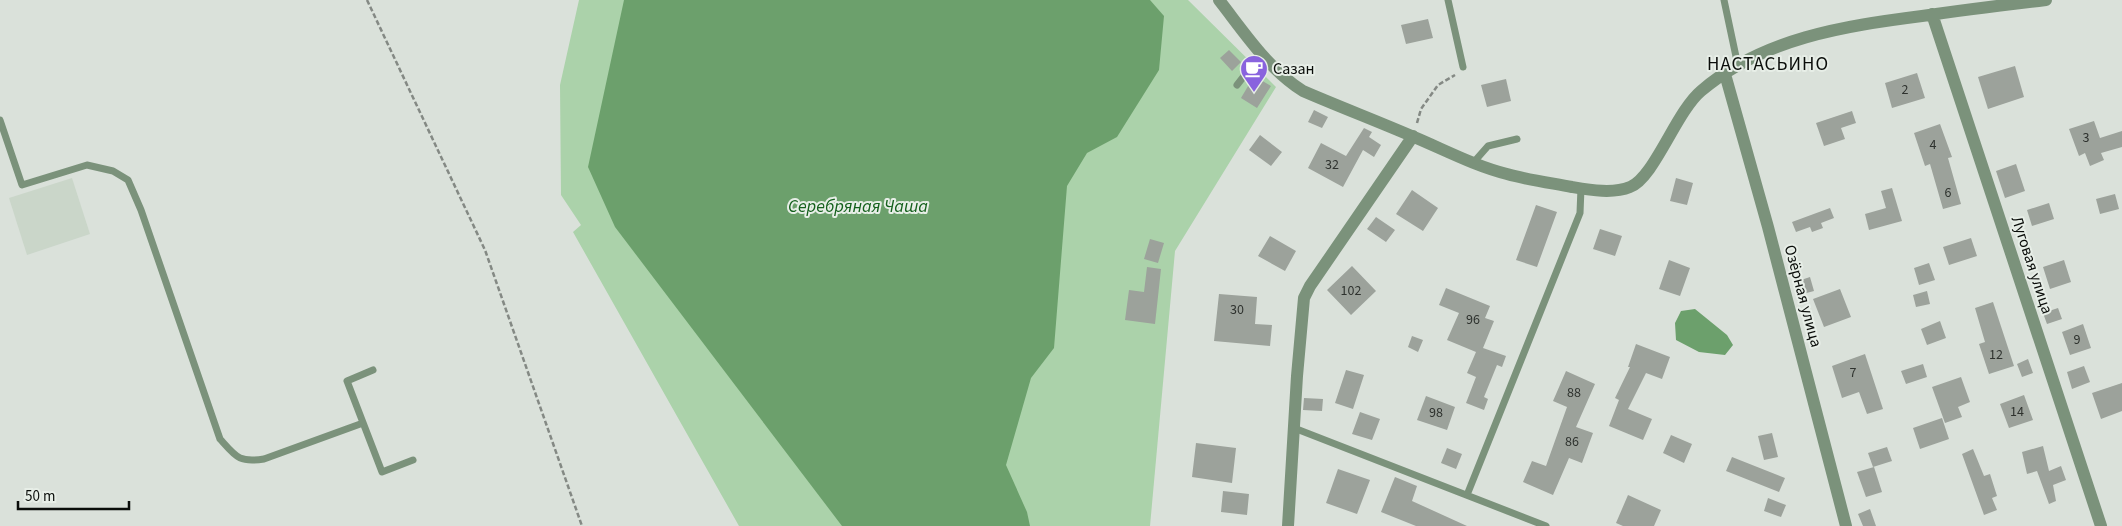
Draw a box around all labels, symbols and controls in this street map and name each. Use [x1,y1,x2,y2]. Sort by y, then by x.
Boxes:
district label: НАСТАСЬИНО [1707,51,1829,78]
cafe icon: Сазан [1239,54,1269,93]
place label: Сазан [1273,58,1315,80]
house number: 2 [1902,80,1909,100]
house number: 3 [2083,128,2090,148]
house number: 4 [1930,135,1937,155]
house number: 32 [1325,155,1339,175]
house number: 6 [1945,183,1952,203]
water label: Серебряная Чаша [788,194,928,219]
street label: Луговая улица [2006,213,2058,317]
street label: Озёрная улица [1779,242,1827,350]
house number: 102 [1341,281,1361,301]
house number: 30 [1230,300,1244,320]
house number: 96 [1466,310,1480,330]
house number: 9 [2074,330,2081,350]
house number: 12 [1989,345,2003,365]
house number: 7 [1850,363,1857,383]
house number: 88 [1567,383,1581,403]
house number: 14 [2010,402,2024,422]
house number: 98 [1429,403,1443,423]
house number: 86 [1565,432,1579,452]
scale bar [18,478,129,510]
text: 50 m [25,486,55,507]

